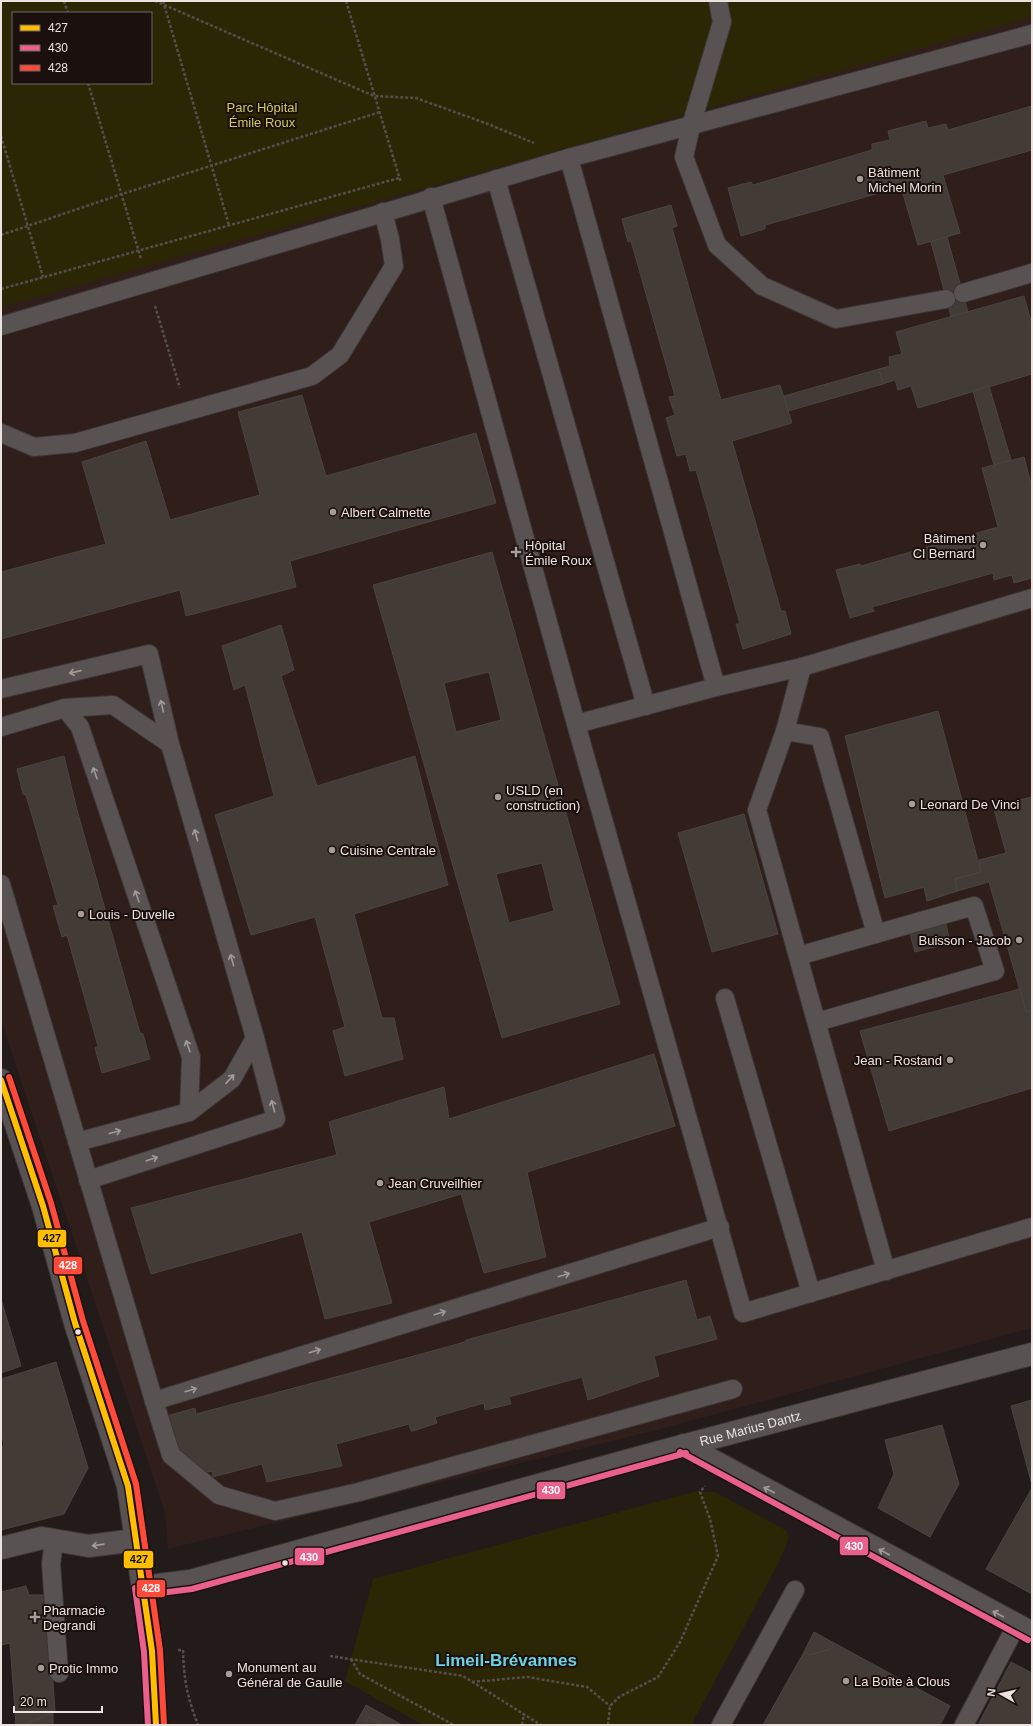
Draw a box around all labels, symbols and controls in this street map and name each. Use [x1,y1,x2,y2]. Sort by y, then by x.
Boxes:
legend [12,12,152,84]
text: 427 [48,21,68,35]
text: 430 [48,41,68,55]
text: 428 [48,61,68,75]
park label: Parc Hôpital Émile Roux [227,100,298,130]
place label: Bâtiment Michel Morin [868,165,942,195]
marker: Bâtiment Michel Morin [855,174,865,184]
place label: Albert Calmette [341,505,431,520]
marker: Albert Calmette [328,507,338,517]
place label: Bâtiment Cl Bernard [913,531,975,561]
place label: Hôpital Émile Roux [525,538,592,568]
marker: Bâtiment Cl Bernard [978,540,988,550]
marker: Hôpital Émile Roux [510,546,522,558]
one-way arrow [69,668,82,676]
one-way arrow [157,700,165,713]
one-way arrow [91,768,99,780]
place label: USLD (en construction) [506,783,580,813]
marker: USLD (en construction) [493,792,503,802]
place label: Leonard De Vinci [920,797,1020,812]
marker: Leonard De Vinci [907,799,917,809]
one-way arrow [192,828,200,841]
place label: Cuisine Centrale [340,843,436,858]
marker: Cuisine Centrale [327,845,337,855]
one-way arrow [133,890,140,903]
place label: Louis - Duvelle [89,907,175,922]
marker: Louis - Duvelle [76,909,86,919]
place label: Buisson - Jacob [919,933,1011,948]
marker: Buisson - Jacob [1014,935,1024,945]
one-way arrow [228,953,236,966]
one-way arrow [183,1040,191,1052]
place label: Jean - Rostand [854,1053,942,1068]
marker: Jean - Rostand [945,1055,955,1065]
one-way arrow [225,1074,235,1084]
one-way arrow [269,1100,276,1113]
one-way arrow [108,1128,121,1135]
one-way arrow [146,1155,158,1163]
place label: Jean Cruveilhier [388,1176,483,1191]
marker: Jean Cruveilhier [375,1178,385,1188]
line badge: 427 [37,1229,67,1248]
text: 427 [43,1232,61,1244]
line badge: 428 [53,1256,83,1275]
text: 428 [59,1259,77,1271]
one-way arrow [557,1271,570,1278]
one-way arrow [433,1309,446,1316]
unlabelled marker [73,1327,83,1337]
one-way arrow [309,1347,322,1354]
one-way arrow [185,1385,197,1393]
street label: Rue Marius Dantz [698,1408,803,1449]
line badge: 430 [536,1481,566,1500]
text: 430 [542,1484,560,1496]
one-way arrow [763,1486,775,1494]
line badge: 430 [839,1536,869,1556]
text: 430 [845,1540,863,1552]
one-way arrow [92,1541,105,1549]
line badge: 430 [294,1547,325,1566]
one-way arrow [878,1548,890,1555]
line badge: 427 [123,1550,154,1569]
text: 430 [300,1551,318,1563]
text: 427 [130,1553,148,1565]
unlabelled marker [280,1558,290,1568]
line badge: 428 [136,1579,166,1598]
text: 428 [142,1582,160,1594]
place label: Pharmacie Degrandi [43,1603,105,1633]
one-way arrow [992,1610,1004,1617]
marker: Pharmacie Degrandi [30,1612,40,1622]
district label: Limeil-Brévannes [435,1651,577,1670]
place label: Monument au Général de Gaulle [237,1660,343,1690]
place label: Protic Immo [49,1661,118,1676]
marker: Protic Immo [36,1663,46,1673]
marker: Monument au Général de Gaulle [224,1669,234,1679]
place label: La Boîte à Clous [854,1674,951,1689]
north arrow [981,1674,1021,1714]
marker: La Boîte à Clous [841,1676,851,1686]
scale bar [14,1688,102,1714]
text: N [985,1688,998,1697]
text: 20 m [20,1695,47,1709]

